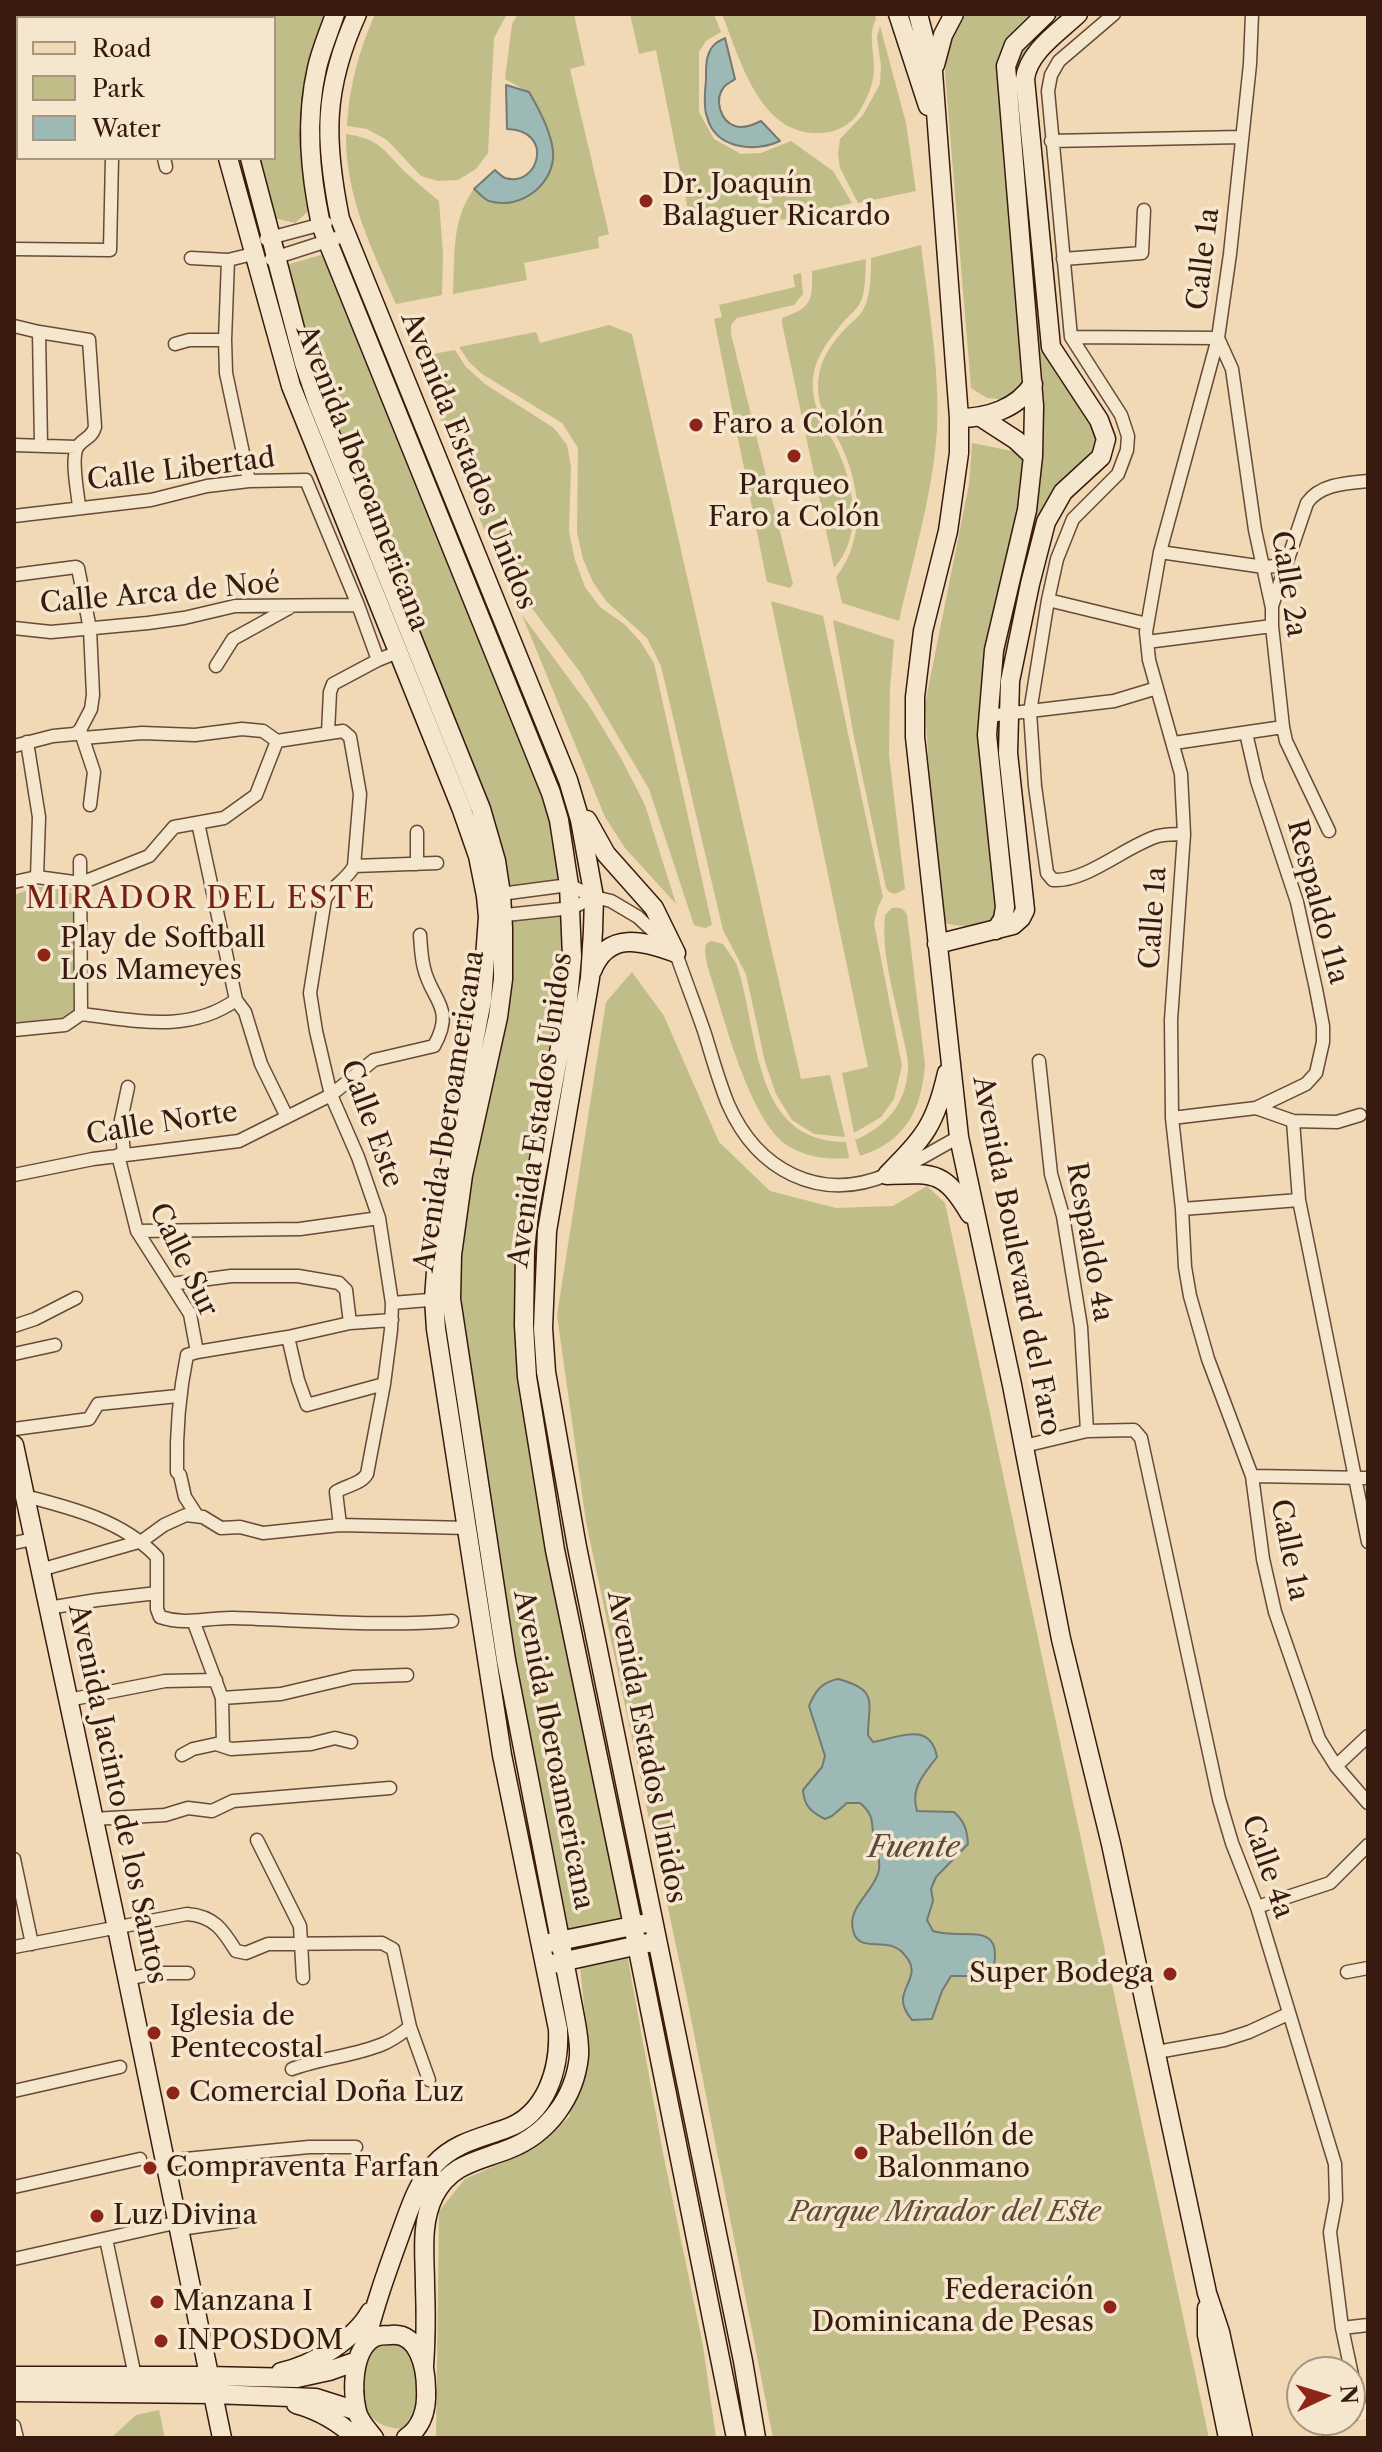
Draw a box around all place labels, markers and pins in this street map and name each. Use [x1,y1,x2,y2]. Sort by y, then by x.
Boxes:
place label: Dr. Joaquín Balaguer Ricardo [662,168,890,234]
marker: Dr. Joaquín Balaguer Ricardo [637,192,655,210]
place label: Faro a Colón [712,408,884,442]
marker: Faro a Colón [687,416,705,434]
marker: Parqueo Faro a Colón [785,447,803,465]
place label: Parqueo Faro a Colón [708,469,880,535]
place label: Play de Softball Los Mameyes [60,922,266,988]
marker: Play de Softball Los Mameyes [35,946,53,964]
place label: Super Bodega [969,1957,1154,1991]
marker: Super Bodega [1161,1965,1179,1983]
place label: Iglesia de Pentecostal [170,2000,323,2066]
marker: Iglesia de Pentecostal [145,2024,163,2042]
place label: Comercial Doña Luz [189,2076,464,2110]
marker: Comercial Doña Luz [164,2084,182,2102]
place label: Pabellón de Balonmano [877,2120,1034,2186]
marker: Pabellón de Balonmano [852,2144,870,2162]
place label: Compraventa Farfan [166,2151,440,2185]
marker: Compraventa Farfan [141,2159,159,2177]
place label: Luz Divina [113,2199,257,2233]
marker: Luz Divina [88,2207,106,2225]
place label: Federación Dominicana de Pesas [811,2274,1094,2340]
place label: Manzana I [173,2285,313,2319]
marker: Manzana I [148,2293,166,2311]
marker: Federación Dominicana de Pesas [1101,2298,1119,2316]
place label: INPOSDOM [177,2324,343,2358]
marker: INPOSDOM [152,2332,170,2350]

